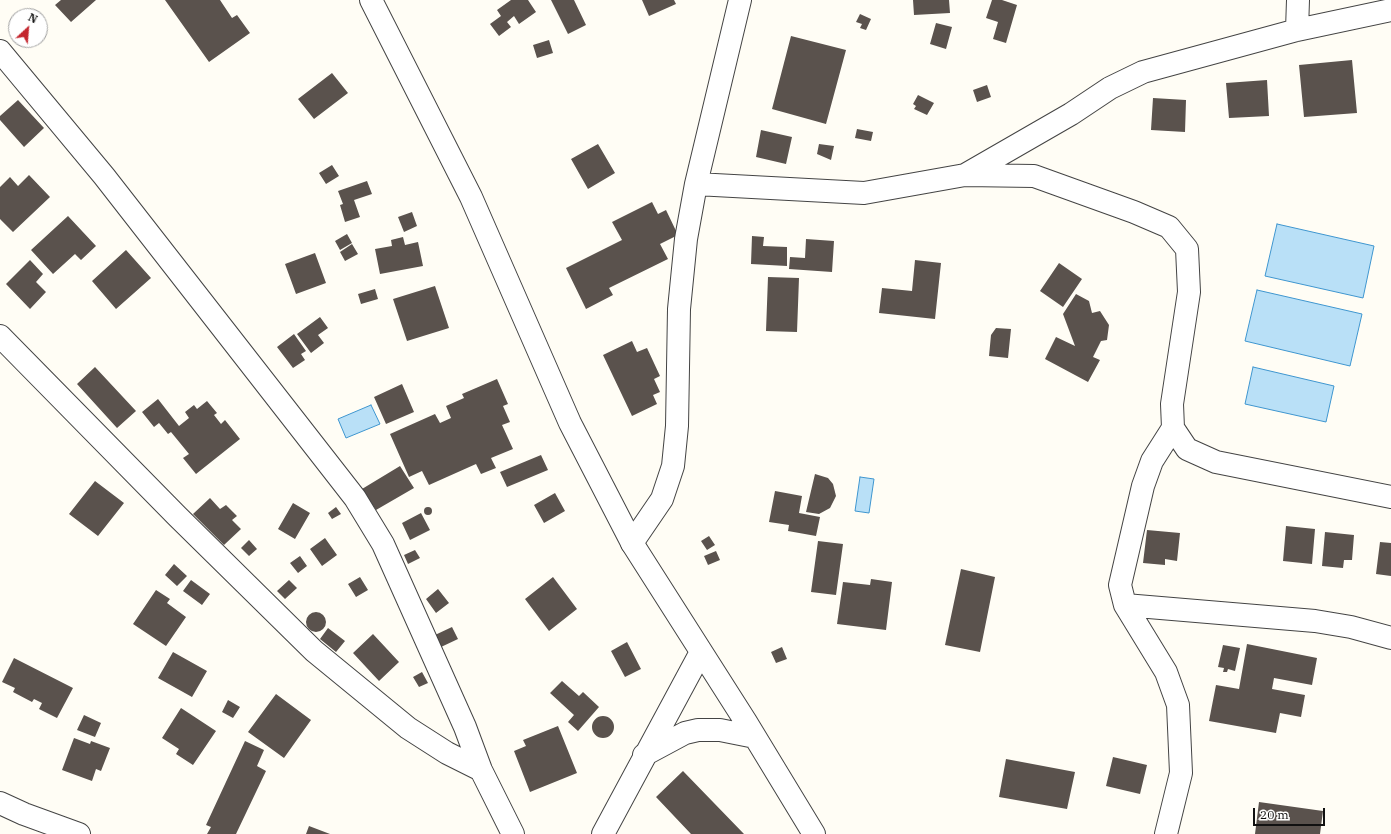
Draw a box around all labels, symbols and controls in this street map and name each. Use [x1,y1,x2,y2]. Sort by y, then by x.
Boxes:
north arrow [8,8,48,48]
text: N [26,10,40,26]
scale bar [1255,800,1327,826]
text: 20 m [1260,807,1289,822]

